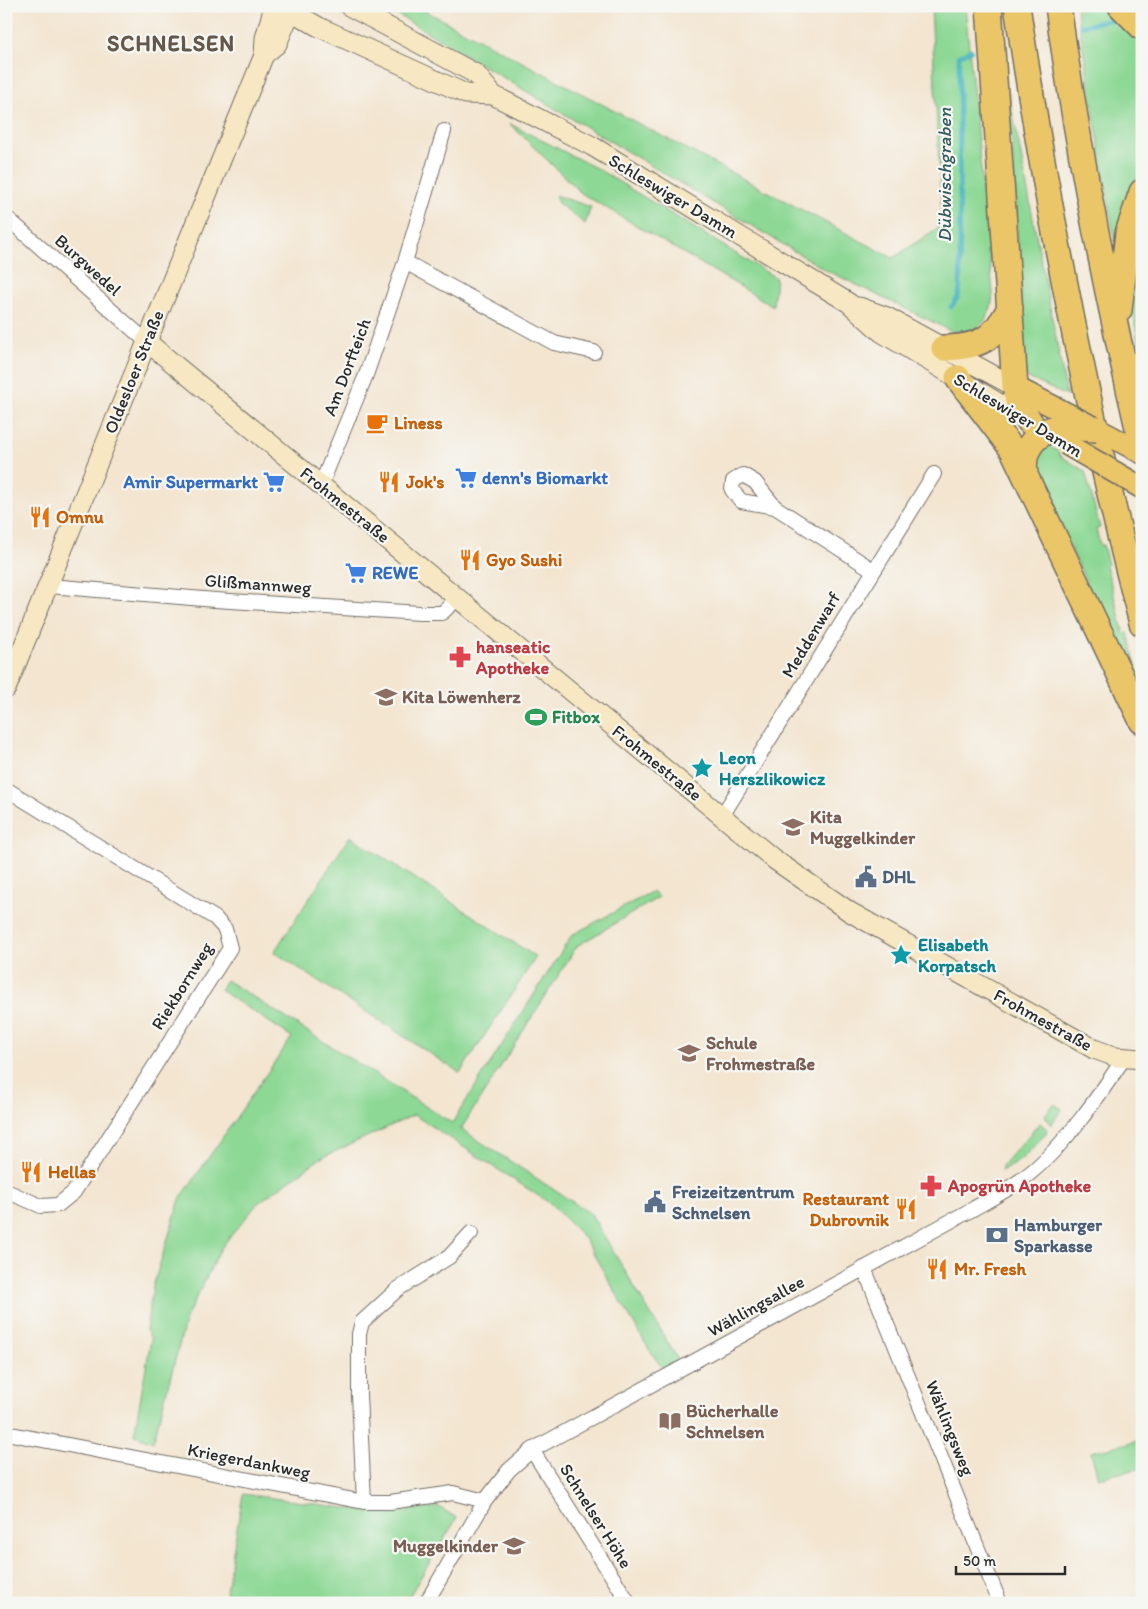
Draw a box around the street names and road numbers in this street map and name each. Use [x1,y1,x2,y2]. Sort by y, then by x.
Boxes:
street label: Schleswiger Damm [605,149,741,243]
street label: Burgwedel [50,229,126,301]
street label: Oldesloer Straße [99,307,169,437]
street label: Am Dorfteich [318,315,376,419]
street label: Schleswiger Damm [950,368,1086,462]
street label: Frohmestraße [296,462,394,548]
street label: Glißmannweg [204,569,313,599]
street label: Meddenwarf [777,588,845,682]
street label: Frohmestraße [608,720,706,806]
street label: Riekbornweg [146,937,218,1034]
street label: Frohmestraße [990,984,1096,1056]
street label: Wählingsallee [704,1270,808,1342]
street label: Wählingsweg [921,1377,979,1480]
street label: Kriegerdankweg [186,1438,313,1484]
street label: Schnelser Höhe [555,1460,637,1572]

